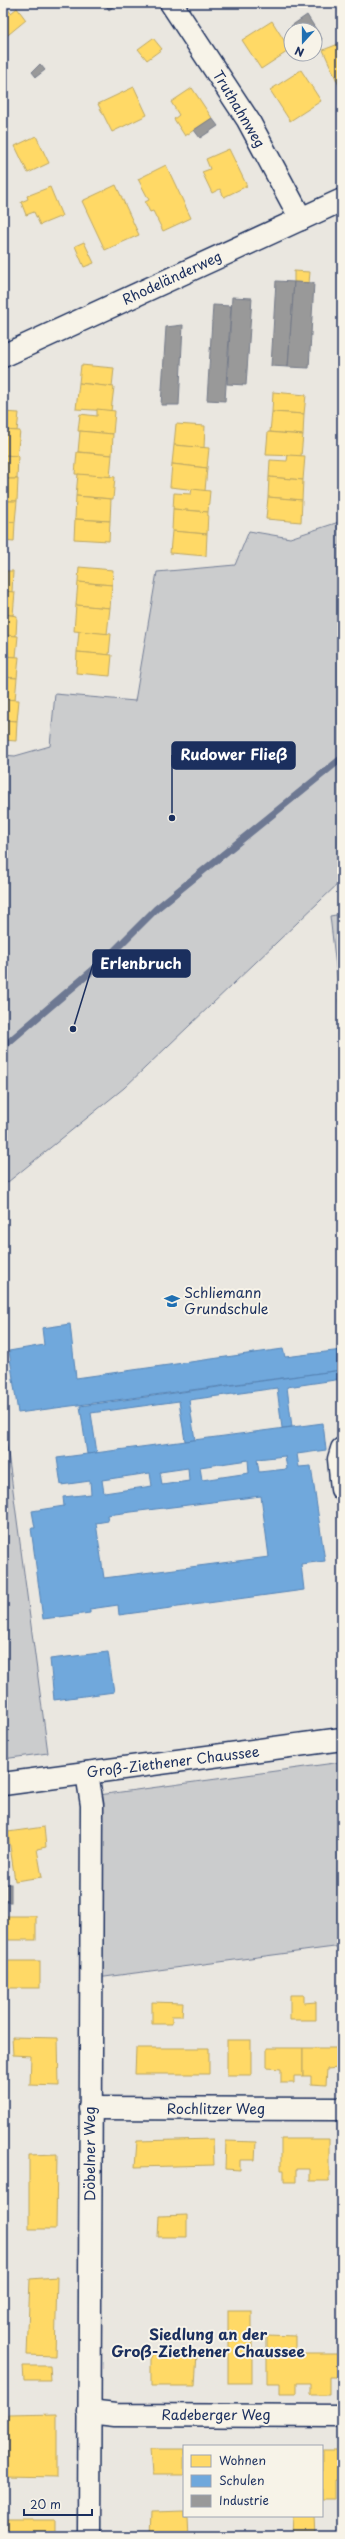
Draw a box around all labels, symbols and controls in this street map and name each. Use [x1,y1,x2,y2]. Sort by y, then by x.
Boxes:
north arrow [283,22,323,62]
text: N [292,42,306,61]
street label: Truthahnweg [208,66,271,151]
street label: Rhodeländerweg [118,245,225,310]
callout: Rudower Fließ [172,742,295,769]
text: Rudower Fließ [180,742,288,765]
callout: Erlenbruch [93,950,190,977]
text: Erlenbruch [100,951,182,974]
place label: Schliemann Grundschule [184,1282,269,1319]
school or university icon: Schliemann Grundschule [163,1292,181,1310]
street label: Groß-Ziethener Chaussee [85,1740,261,1783]
street label: Rochlitzer Weg [167,2098,265,2119]
street label: Döbelner Weg [79,2106,100,2202]
district label: Siedlung an der Groß-Ziethener Chaussee [111,2322,305,2362]
street label: Radeberger Weg [161,2404,271,2425]
legend [183,2445,323,2517]
text: Wohnen [219,2451,266,2469]
text: Schulen [219,2471,264,2489]
scale bar [24,2491,92,2517]
text: Industrie [219,2491,269,2509]
text: 20 m [30,2495,61,2513]

